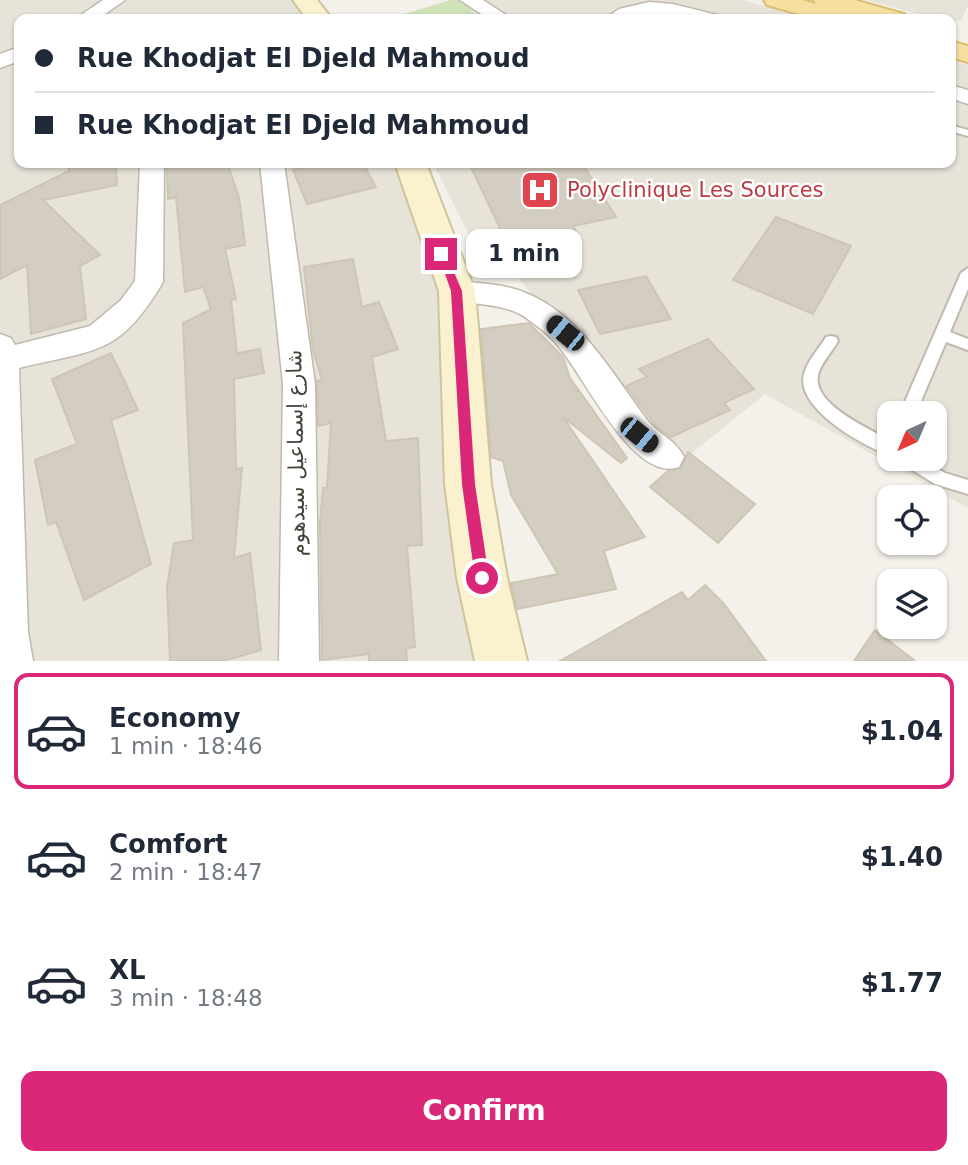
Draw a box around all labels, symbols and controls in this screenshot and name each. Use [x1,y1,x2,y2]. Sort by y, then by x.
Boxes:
text: Rue Khodjat El Djeld Mahmoud [77,43,530,73]
text: Rue Khodjat El Djeld Mahmoud [77,110,530,140]
hospital icon: Polyclinique Les Sources [519,169,561,211]
place label: Polyclinique Les Sources [567,178,824,202]
callout: 1 min [466,230,581,278]
route end [425,238,457,270]
text: 1 min [488,240,560,266]
car [543,312,588,354]
street label: شارع إسماعيل سيدهوم [282,349,311,557]
north arrow [877,401,947,471]
map controls [877,401,947,639]
car [617,414,662,456]
button: locate [877,485,947,555]
route start [466,562,498,594]
button: layers [877,569,947,639]
icon: car [25,700,88,763]
text: Economy [109,703,240,733]
text: $1.04 [861,716,943,746]
text: 1 min · 18:46 [109,733,263,759]
icon: car [25,826,88,889]
text: Comfort [109,829,227,859]
text: $1.40 [861,842,943,872]
text: 2 min · 18:47 [109,859,263,885]
icon: car [25,952,88,1015]
text: XL [109,955,146,985]
text: $1.77 [861,968,943,998]
text: 3 min · 18:48 [109,985,263,1011]
button: Confirm [21,1071,947,1151]

